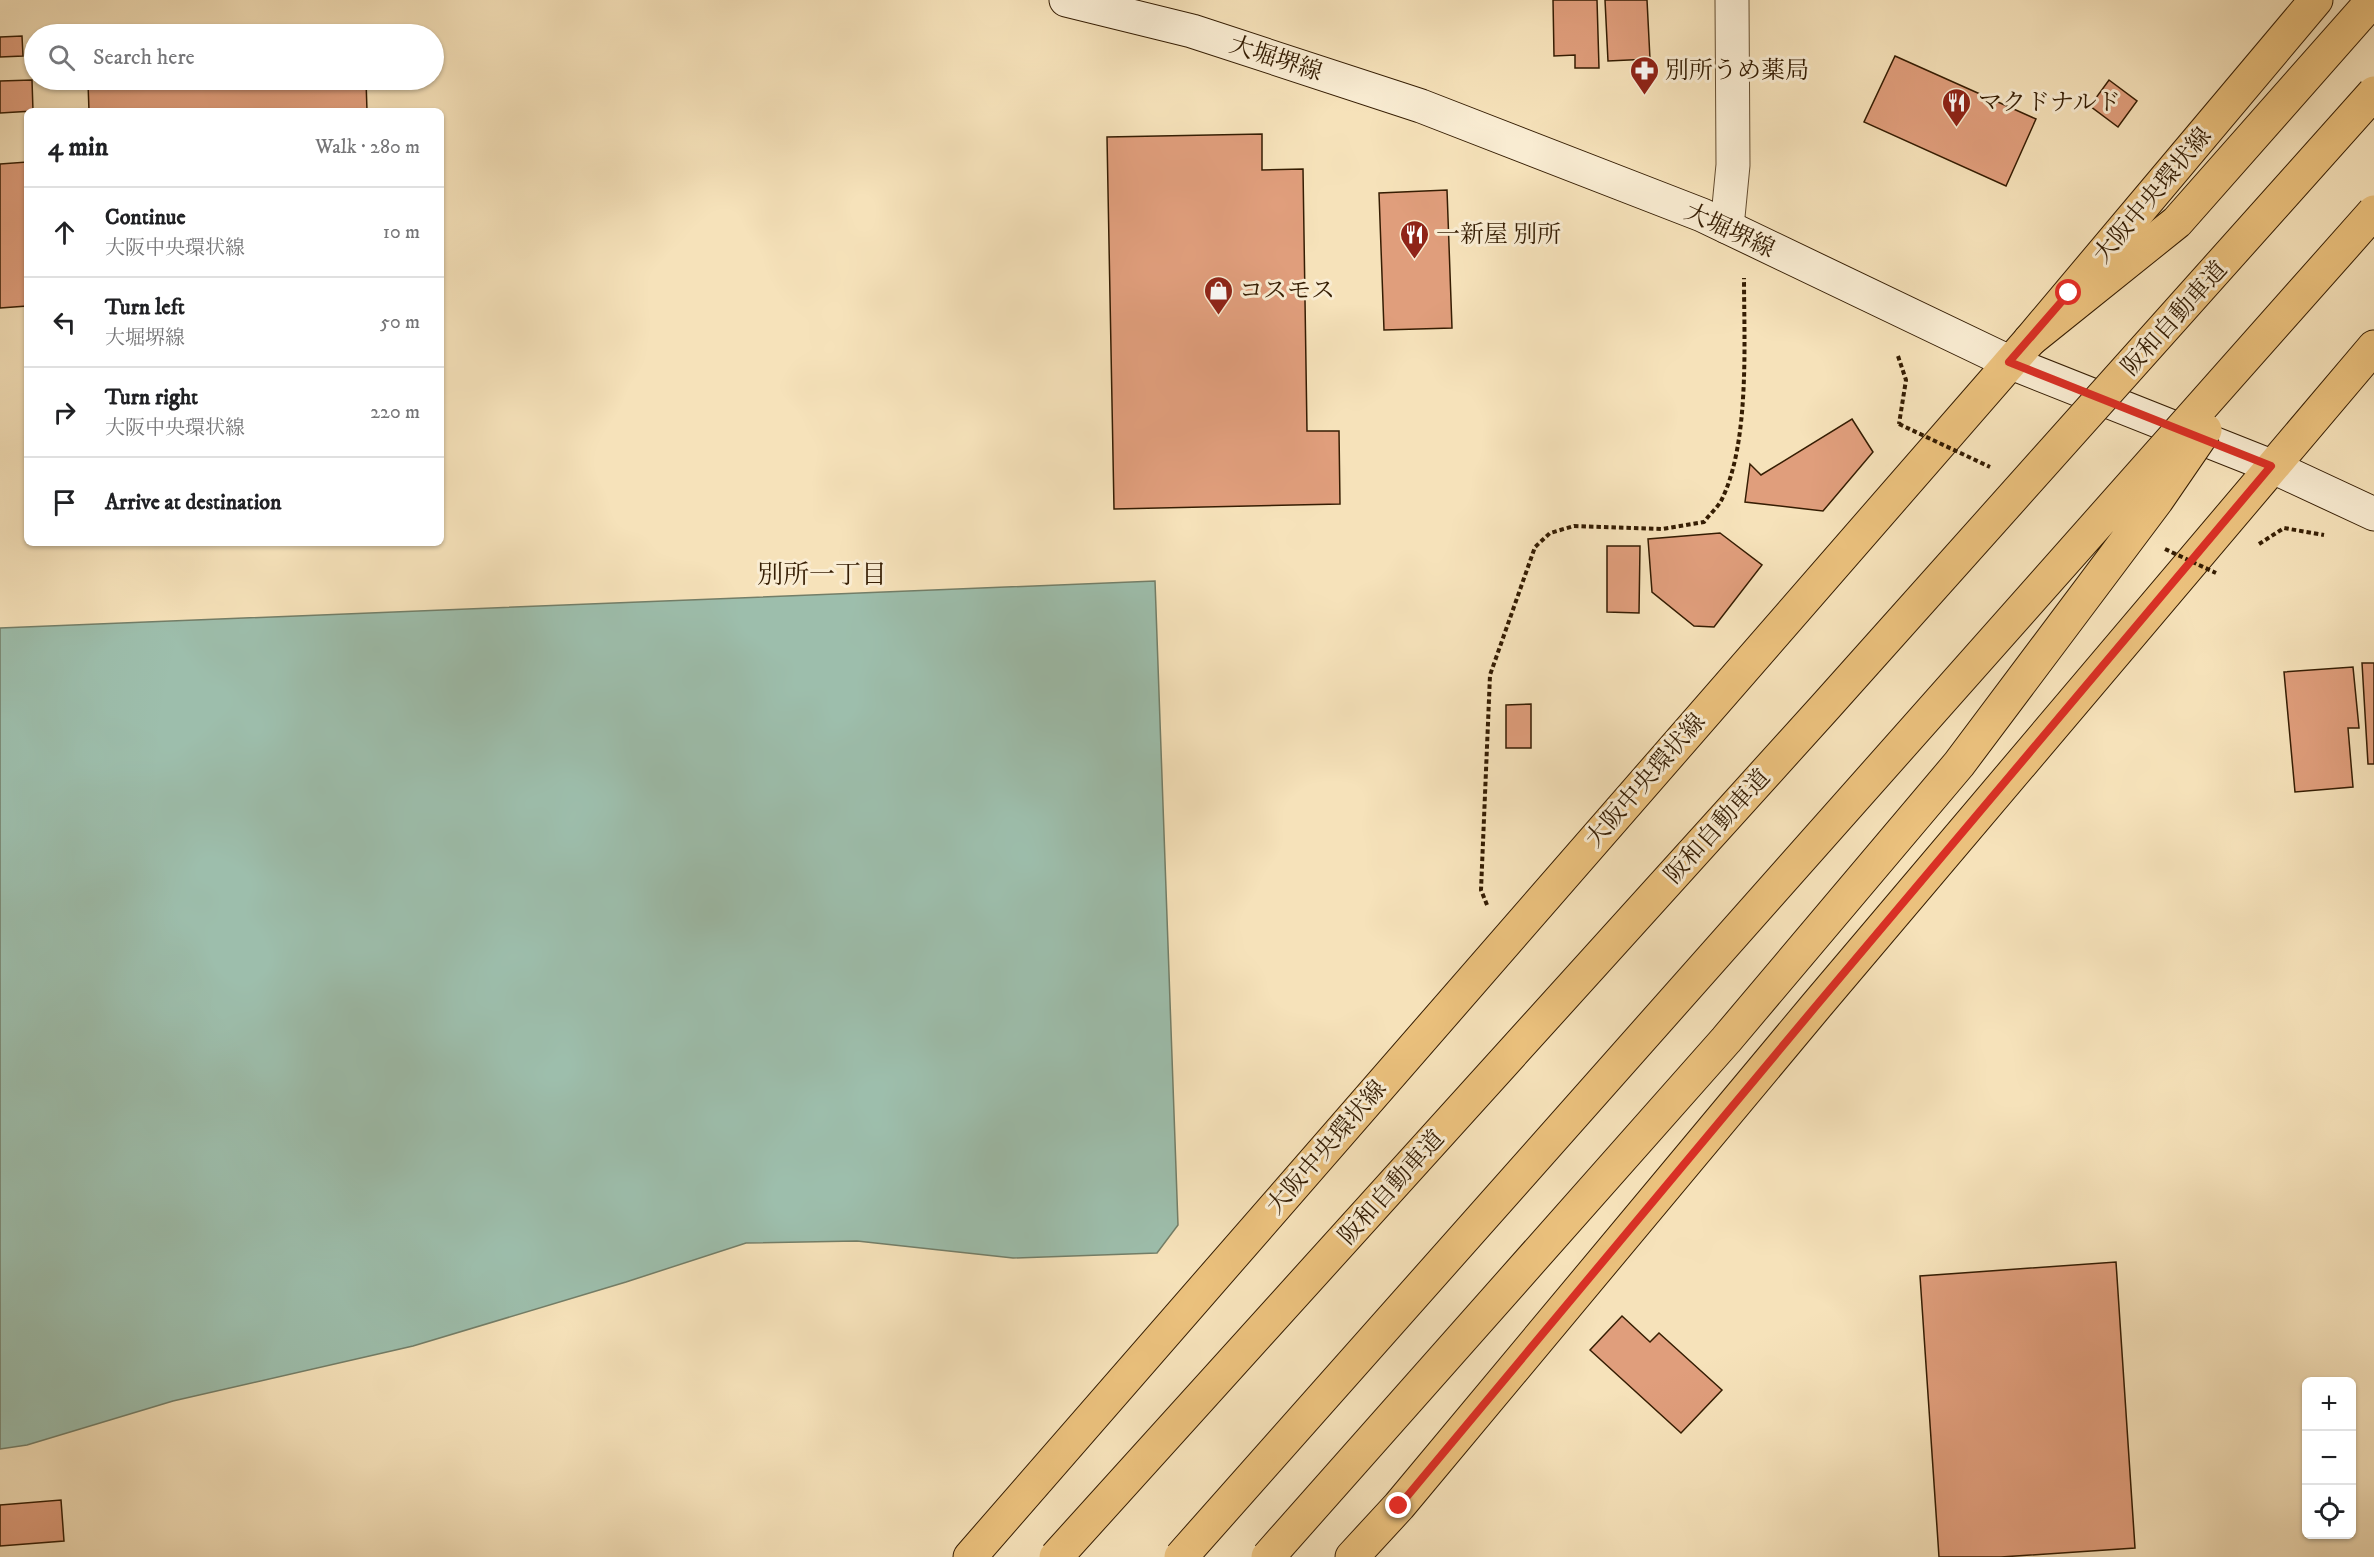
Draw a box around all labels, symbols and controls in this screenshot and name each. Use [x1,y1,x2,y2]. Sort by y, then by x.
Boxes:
search box [24,24,444,90]
street label: 大堀堺線 [1225,30,1326,88]
icon: search [45,41,78,74]
text: Search here [93,44,195,71]
pharmacy icon: 別所うめ薬局 [1628,54,1660,96]
place label: 別所うめ薬局 [1665,56,1809,86]
restaurant icon: マクドナルド [1941,86,1973,128]
place label: マクドナルド [1978,88,2121,118]
street label: 大阪中央環状線 [2087,122,2218,270]
text: 4 min [48,131,108,164]
text: Walk · 280 m [315,135,420,160]
street label: 大堀堺線 [1680,197,1779,265]
text: Continue [105,204,186,231]
icon: ahead [48,216,81,249]
restaurant icon: 一新屋 別所 [1399,218,1431,260]
text: 10 m [383,220,420,245]
place label: 一新屋 別所 [1436,220,1561,250]
text: 大阪中央環状線 [105,236,245,261]
street label: 阪和自動車道 [2115,255,2234,382]
shop icon: コスモス [1202,274,1234,316]
place label: コスモス [1239,276,1335,306]
route start [2055,279,2081,305]
text: Turn left [105,294,185,321]
icon: left [48,306,81,339]
text: 50 m [380,310,420,335]
text: 大堀堺線 [105,326,185,351]
text: Turn right [105,384,198,411]
icon: right [48,396,81,429]
text: 220 m [370,400,420,425]
text: 大阪中央環状線 [105,416,245,441]
icon: arrive [48,486,81,519]
text: Arrive at destination [105,489,282,516]
district label: 別所一丁目 [757,559,887,592]
street label: 大阪中央環状線 [1579,707,1712,854]
street label: 阪和自動車道 [1658,763,1777,890]
street label: 大阪中央環状線 [1260,1074,1393,1221]
street label: 阪和自動車道 [1332,1124,1451,1251]
map controls [2302,1377,2356,1539]
button: + [2302,1377,2356,1431]
button: − [2302,1431,2356,1485]
button: locate [2302,1485,2356,1539]
route end [1385,1492,1411,1518]

